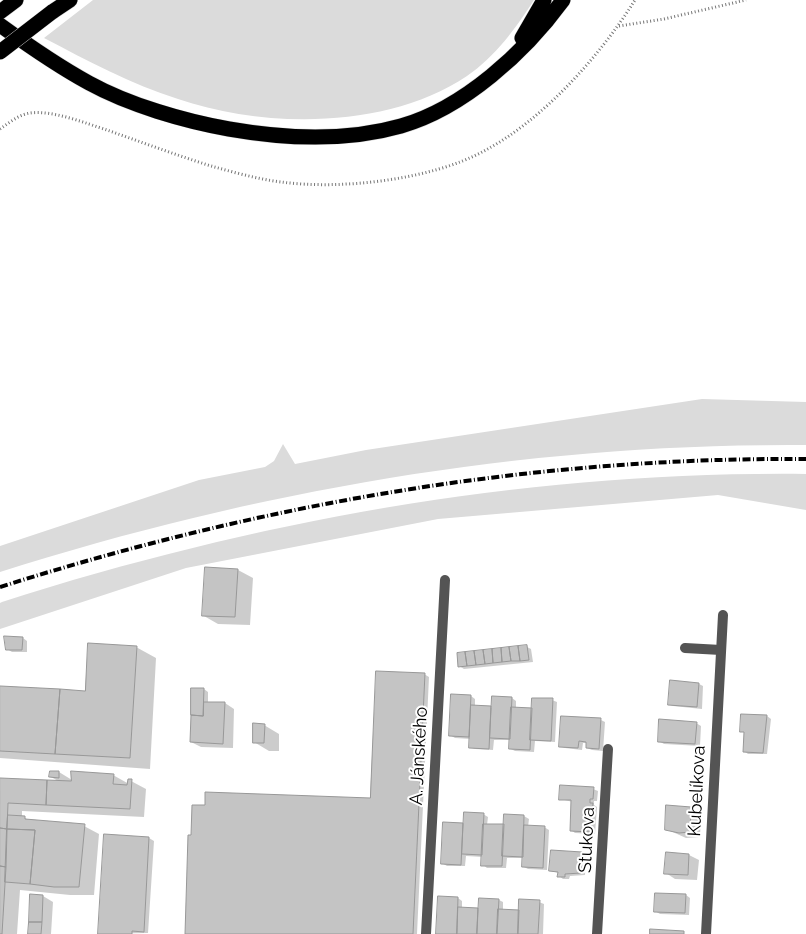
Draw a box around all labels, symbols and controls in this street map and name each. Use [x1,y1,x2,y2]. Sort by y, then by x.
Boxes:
street label: A. Jánského [406,706,432,806]
street label: Kubelíkova [684,745,710,837]
street label: Stukova [574,806,600,874]

